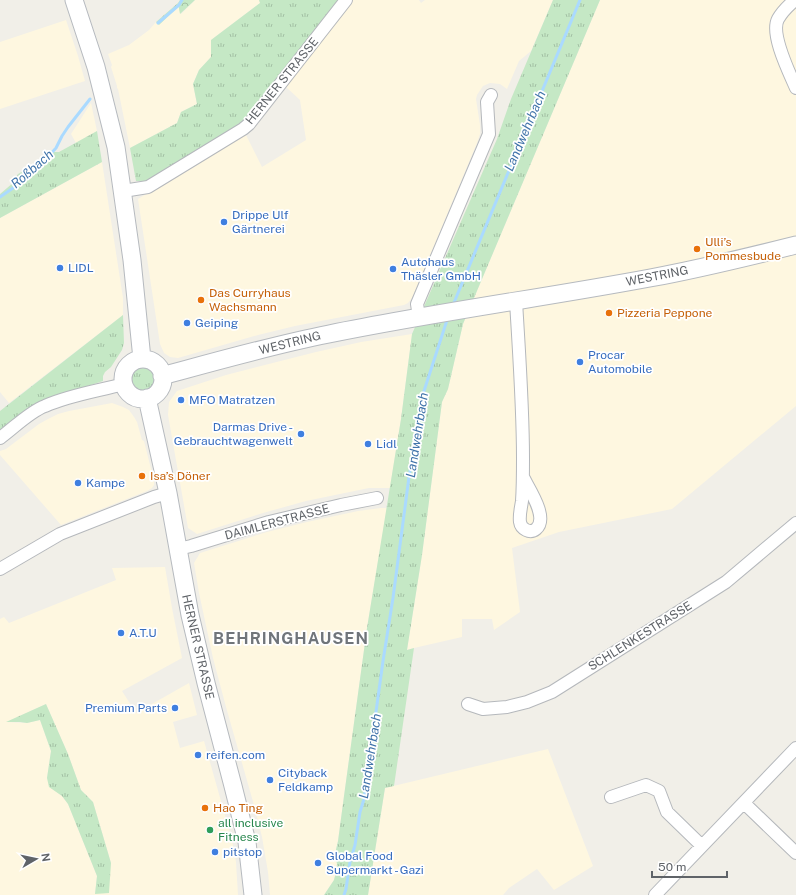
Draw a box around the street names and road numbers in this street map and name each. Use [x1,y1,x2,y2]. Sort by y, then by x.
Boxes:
street label: HERNER STRASSE [243,35,321,127]
street label: WESTRING [625,263,689,289]
street label: WESTRING [258,329,322,357]
street label: DAIMLERSTRASSE [223,501,331,543]
street label: HERNER STRASSE [179,593,217,701]
street label: SCHLENKESTRASSE [586,598,694,674]

